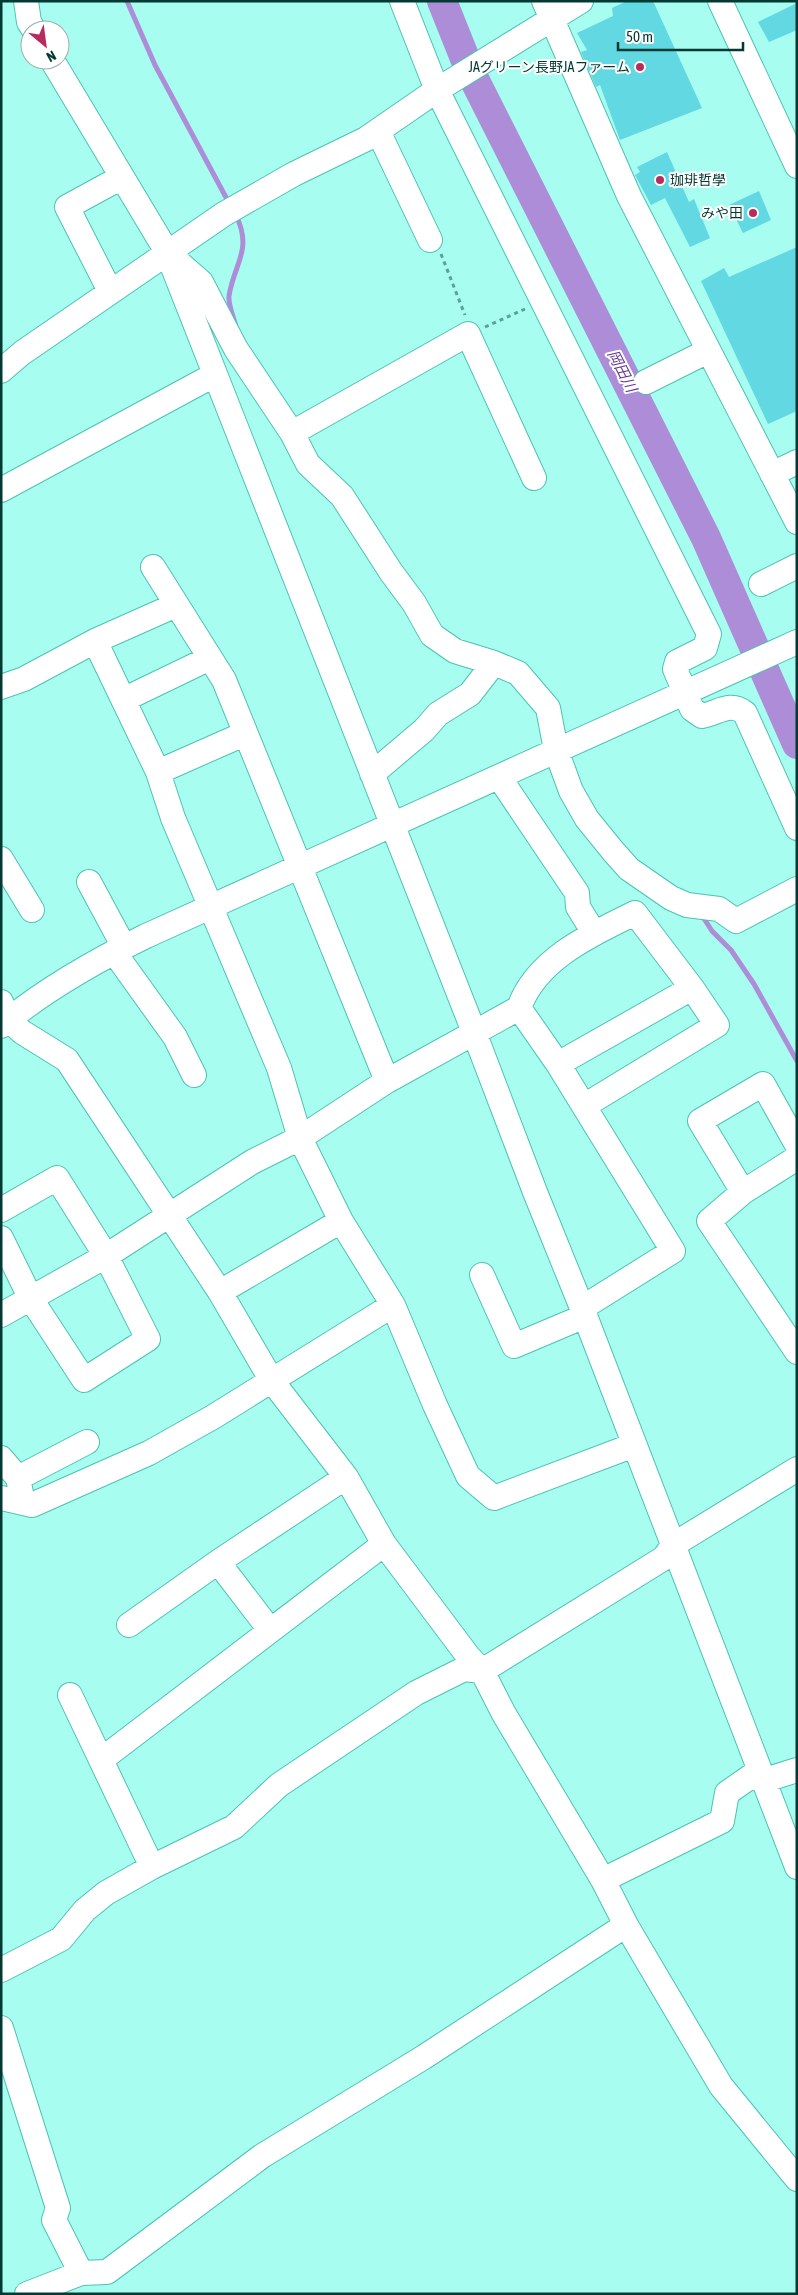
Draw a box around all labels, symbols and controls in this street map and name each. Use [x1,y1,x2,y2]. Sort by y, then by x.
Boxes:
north arrow [20,20,70,70]
scale bar [618,20,743,52]
text: 50 m [626,28,653,45]
text: N [44,47,59,65]
place label: JAグリーン長野JAファーム [468,59,630,75]
marker: JAグリーン長野JAファーム [634,61,646,73]
place label: 珈琲哲學 [670,172,726,188]
marker: 珈琲哲學 [654,174,666,186]
place label: みや田 [701,205,743,221]
marker: みや田 [747,207,759,219]
water label: 岡田川 [605,347,641,396]

